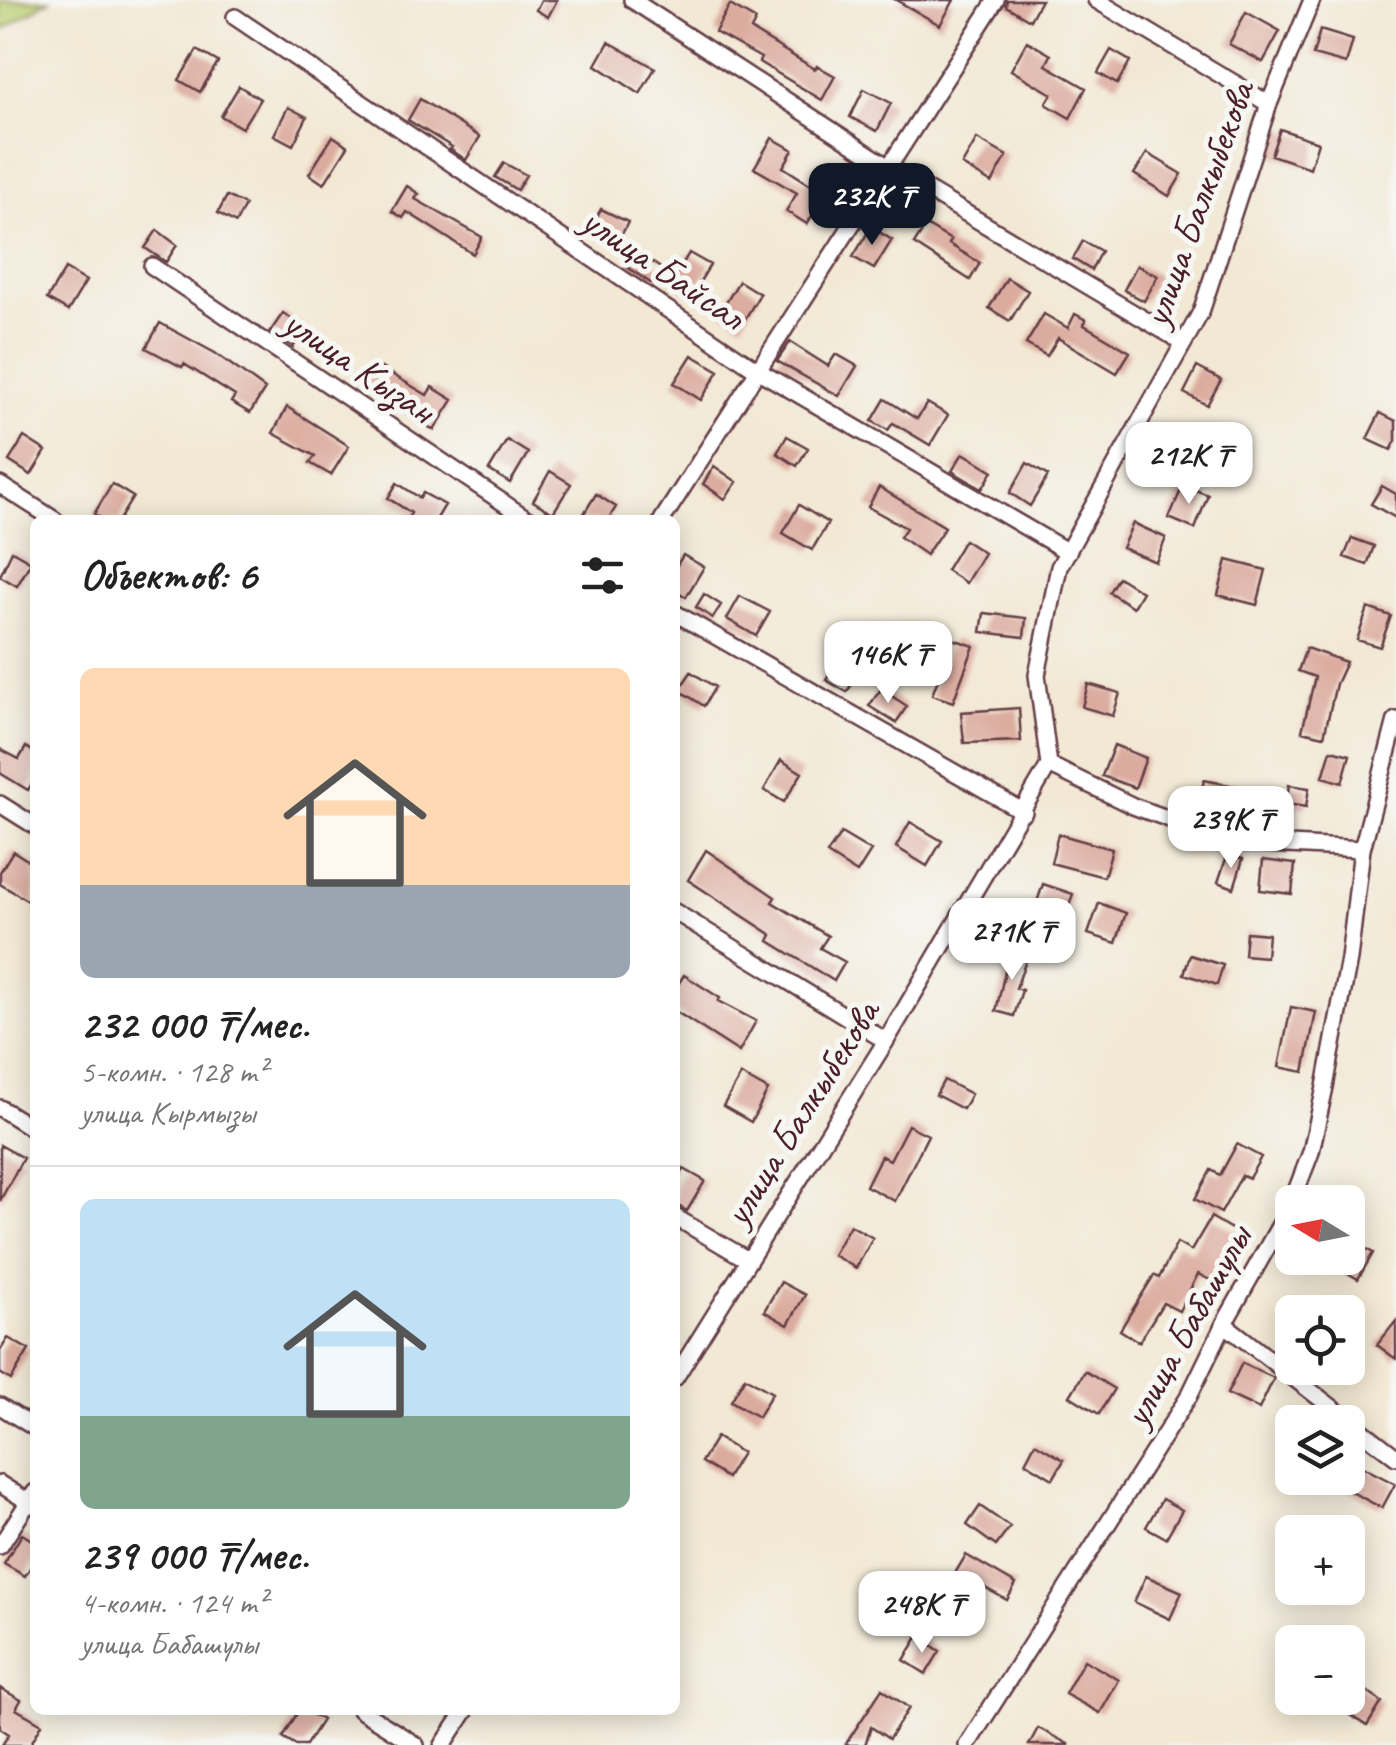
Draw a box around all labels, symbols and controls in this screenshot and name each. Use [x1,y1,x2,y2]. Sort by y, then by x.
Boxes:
street label: улица Балкыбекова [1130,71,1267,335]
pin: 232K ₸ [791,163,953,248]
text: 232K ₸ [831,175,913,216]
street label: улица Байсал [570,194,757,342]
street label: улица Кызан [272,296,447,436]
pin: 212K ₸ [1108,422,1270,507]
text: 212K ₸ [1148,434,1230,475]
icon: filters [575,548,630,603]
text: Объектов: 6 [80,549,257,602]
pin: 146K ₸ [807,621,969,706]
text: 146K ₸ [846,633,930,674]
icon: home [265,733,445,913]
pin: 239K ₸ [1150,786,1312,871]
text: 239K ₸ [1190,798,1272,839]
pin: 271K ₸ [931,898,1093,983]
text: 271K ₸ [971,910,1053,951]
street label: улица Балкыбекова [711,988,892,1237]
text: 232 000 ₸/мес. [80,998,309,1051]
text: 5-комн. · 128 m² [80,1051,267,1092]
text: улица Кырмызы [80,1092,255,1133]
north arrow [1275,1185,1365,1275]
map controls [1275,1185,1365,1715]
street label: улица Бабашулы [1110,1214,1264,1437]
icon: home [265,1264,445,1444]
button: locate [1275,1295,1365,1385]
button: layers [1275,1405,1365,1495]
button: + [1275,1515,1365,1605]
text: 239 000 ₸/мес. [80,1529,309,1582]
pin: 248K ₸ [841,1571,1003,1656]
text: 4-комн. · 124 m² [80,1582,267,1623]
text: 248K ₸ [881,1583,963,1624]
text: улица Бабашулы [80,1623,258,1664]
button: − [1275,1625,1365,1715]

